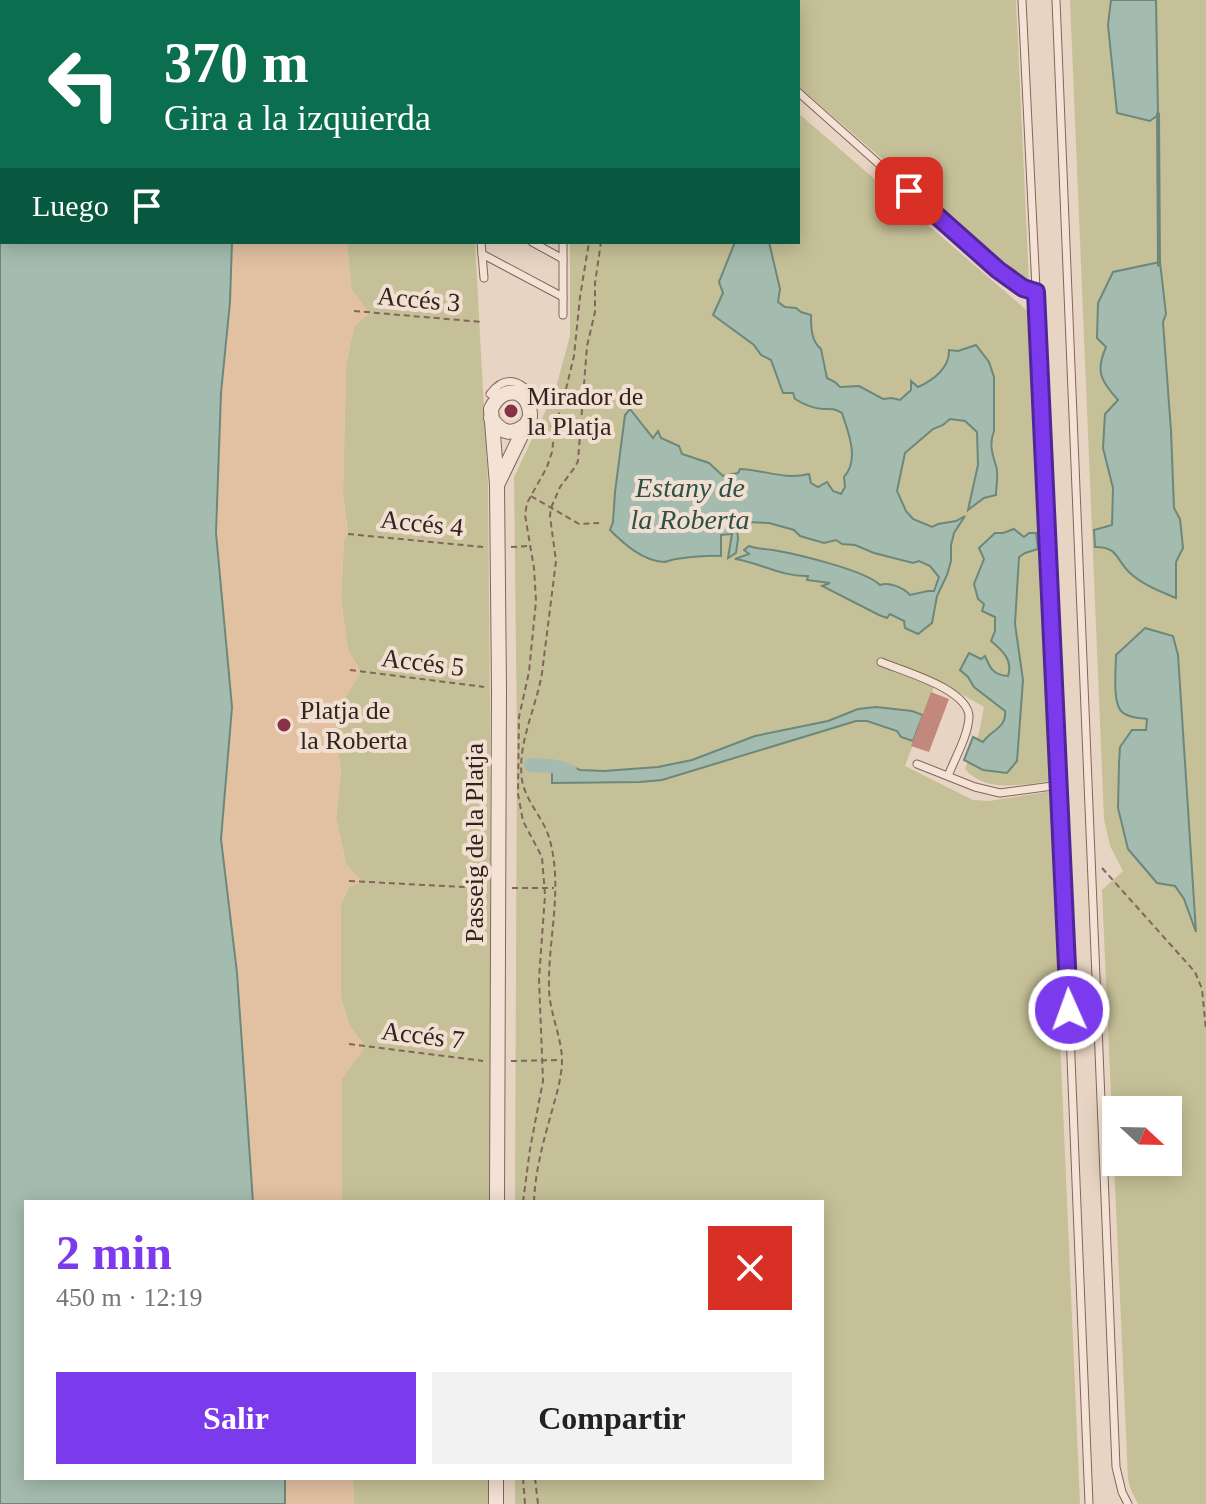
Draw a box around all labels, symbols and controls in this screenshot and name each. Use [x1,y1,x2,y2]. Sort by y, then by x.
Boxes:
icon: left [32,32,136,136]
text: 370 m [164,32,309,94]
text: Gira a la izquierda [164,98,431,138]
pin [875,157,943,225]
icon: arrive [887,169,931,213]
icon: arrive [125,184,169,228]
text: Luego [32,189,109,222]
street label: Accés 3 [376,281,462,318]
place label: Mirador de la Platja [527,382,643,441]
marker: Mirador de la Platja [502,402,520,420]
water label: Estany de la Roberta [631,472,750,535]
street label: Accés 4 [379,505,465,542]
street label: Accés 5 [380,643,466,682]
place label: Platja de la Roberta [300,696,408,755]
marker: Platja de la Roberta [275,716,293,734]
street label: Passeig de la Platja [460,743,489,943]
position arrow [1027,968,1111,1052]
street label: Accés 7 [380,1016,466,1055]
north arrow [1102,1096,1182,1176]
map controls [1102,1096,1182,1176]
text: 2 min [56,1226,172,1279]
button: close [708,1226,792,1310]
text: 450 m · 12:19 [56,1283,203,1312]
button: Salir [56,1372,416,1464]
button: Compartir [432,1372,792,1464]

